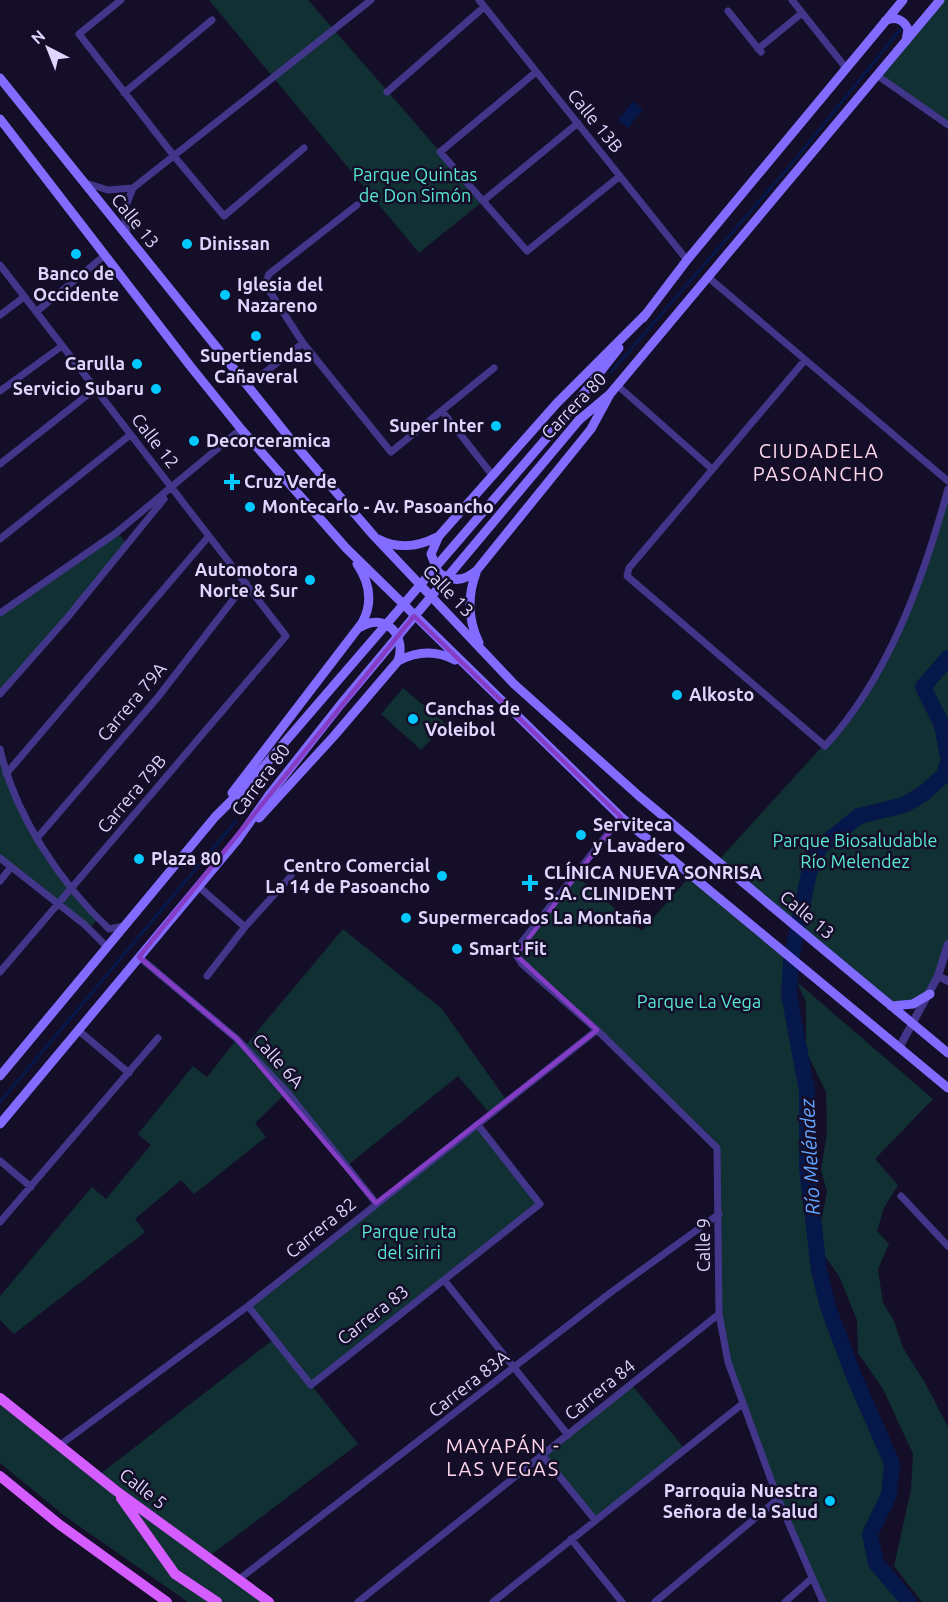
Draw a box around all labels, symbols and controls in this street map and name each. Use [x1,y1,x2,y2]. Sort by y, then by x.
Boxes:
north arrow [18,18,78,78]
text: N [28,26,48,48]
street label: Calle 13B [564,85,627,156]
park label: Parque Quintas de Don Simón [353,164,477,205]
street label: Calle 13 [108,189,164,252]
place label: Dinissan [199,233,270,253]
marker: Dinissan [180,237,194,251]
marker: Banco de Occidente [69,247,83,261]
place label: Banco de Occidente [33,263,119,304]
place label: Iglesia del Nazareno [237,274,324,315]
marker: Iglesia del Nazareno [218,288,232,302]
marker: Supertiendas Cañaveral [249,329,263,343]
place label: Supertiendas Cañaveral [200,345,312,386]
place label: Carulla [65,353,125,373]
marker: Carulla [130,357,144,371]
street label: Carrera 80 [537,368,610,443]
place label: Servicio Subaru [13,378,144,398]
marker: Servicio Subaru [149,382,163,396]
street label: Calle 12 [128,409,183,472]
place label: Super Inter [389,415,485,435]
marker: Super Inter [489,419,503,433]
place label: Decorceramica [206,430,331,450]
marker: Decorceramica [187,434,201,448]
district label: CIUDADELA PASOANCHO [753,439,885,485]
place label: Cruz Verde [244,471,337,491]
marker: Cruz Verde [225,475,239,489]
place label: Montecarlo - Av. Pasoancho [262,496,494,516]
marker: Montecarlo - Av. Pasoancho [243,500,257,514]
place label: Automotora Norte & Sur [195,559,299,600]
street label: Calle 13 [419,560,478,620]
marker: Automotora Norte & Sur [303,573,317,587]
street label: Carrera 79A [93,658,170,745]
place label: Alkosto [689,684,754,704]
marker: Alkosto [670,688,684,702]
place label: Canchas de Voleibol [425,698,520,739]
marker: Canchas de Voleibol [406,712,420,726]
street label: Carrera 80 [227,740,294,819]
street label: Carrera 79B [93,750,170,836]
place label: Serviteca y Lavadero [593,814,685,855]
marker: Serviteca y Lavadero [574,828,588,842]
park label: Parque Biosaludable Río Melendez [773,830,937,871]
place label: Plaza 80 [151,848,221,868]
marker: Plaza 80 [132,852,146,866]
place label: Centro Comercial La 14 de Pasoancho [265,855,431,896]
place label: CLÍNICA NUEVA SONRISA S.A. CLINIDENT [544,861,762,903]
marker: Centro Comercial La 14 de Pasoancho [435,869,449,883]
marker: CLÍNICA NUEVA SONRISA S.A. CLINIDENT [521,874,539,892]
street label: Calle 13 [777,886,839,942]
place label: Supermercados La Montaña [418,907,652,927]
marker: Supermercados La Montaña [399,911,413,925]
place label: Smart Fit [469,938,547,958]
marker: Smart Fit [450,942,464,956]
park label: Parque La Vega [637,991,761,1011]
street label: Calle 6A [249,1029,308,1092]
water label: Río Meléndez [795,1097,824,1216]
street label: Carrera 82 [281,1193,359,1262]
street label: Calle 9 [693,1218,713,1272]
park label: Parque ruta del siriri [362,1221,456,1262]
street label: Carrera 83 [333,1280,412,1348]
street label: Carrera 83A [424,1346,513,1421]
street label: Carrera 84 [560,1355,638,1424]
district label: MAYAPÁN - LAS VEGAS [446,1434,560,1480]
street label: Calle 5 [116,1464,171,1513]
place label: Parroquia Nuestra Señora de la Salud [663,1480,818,1521]
marker: Parroquia Nuestra Señora de la Salud [823,1494,837,1508]

